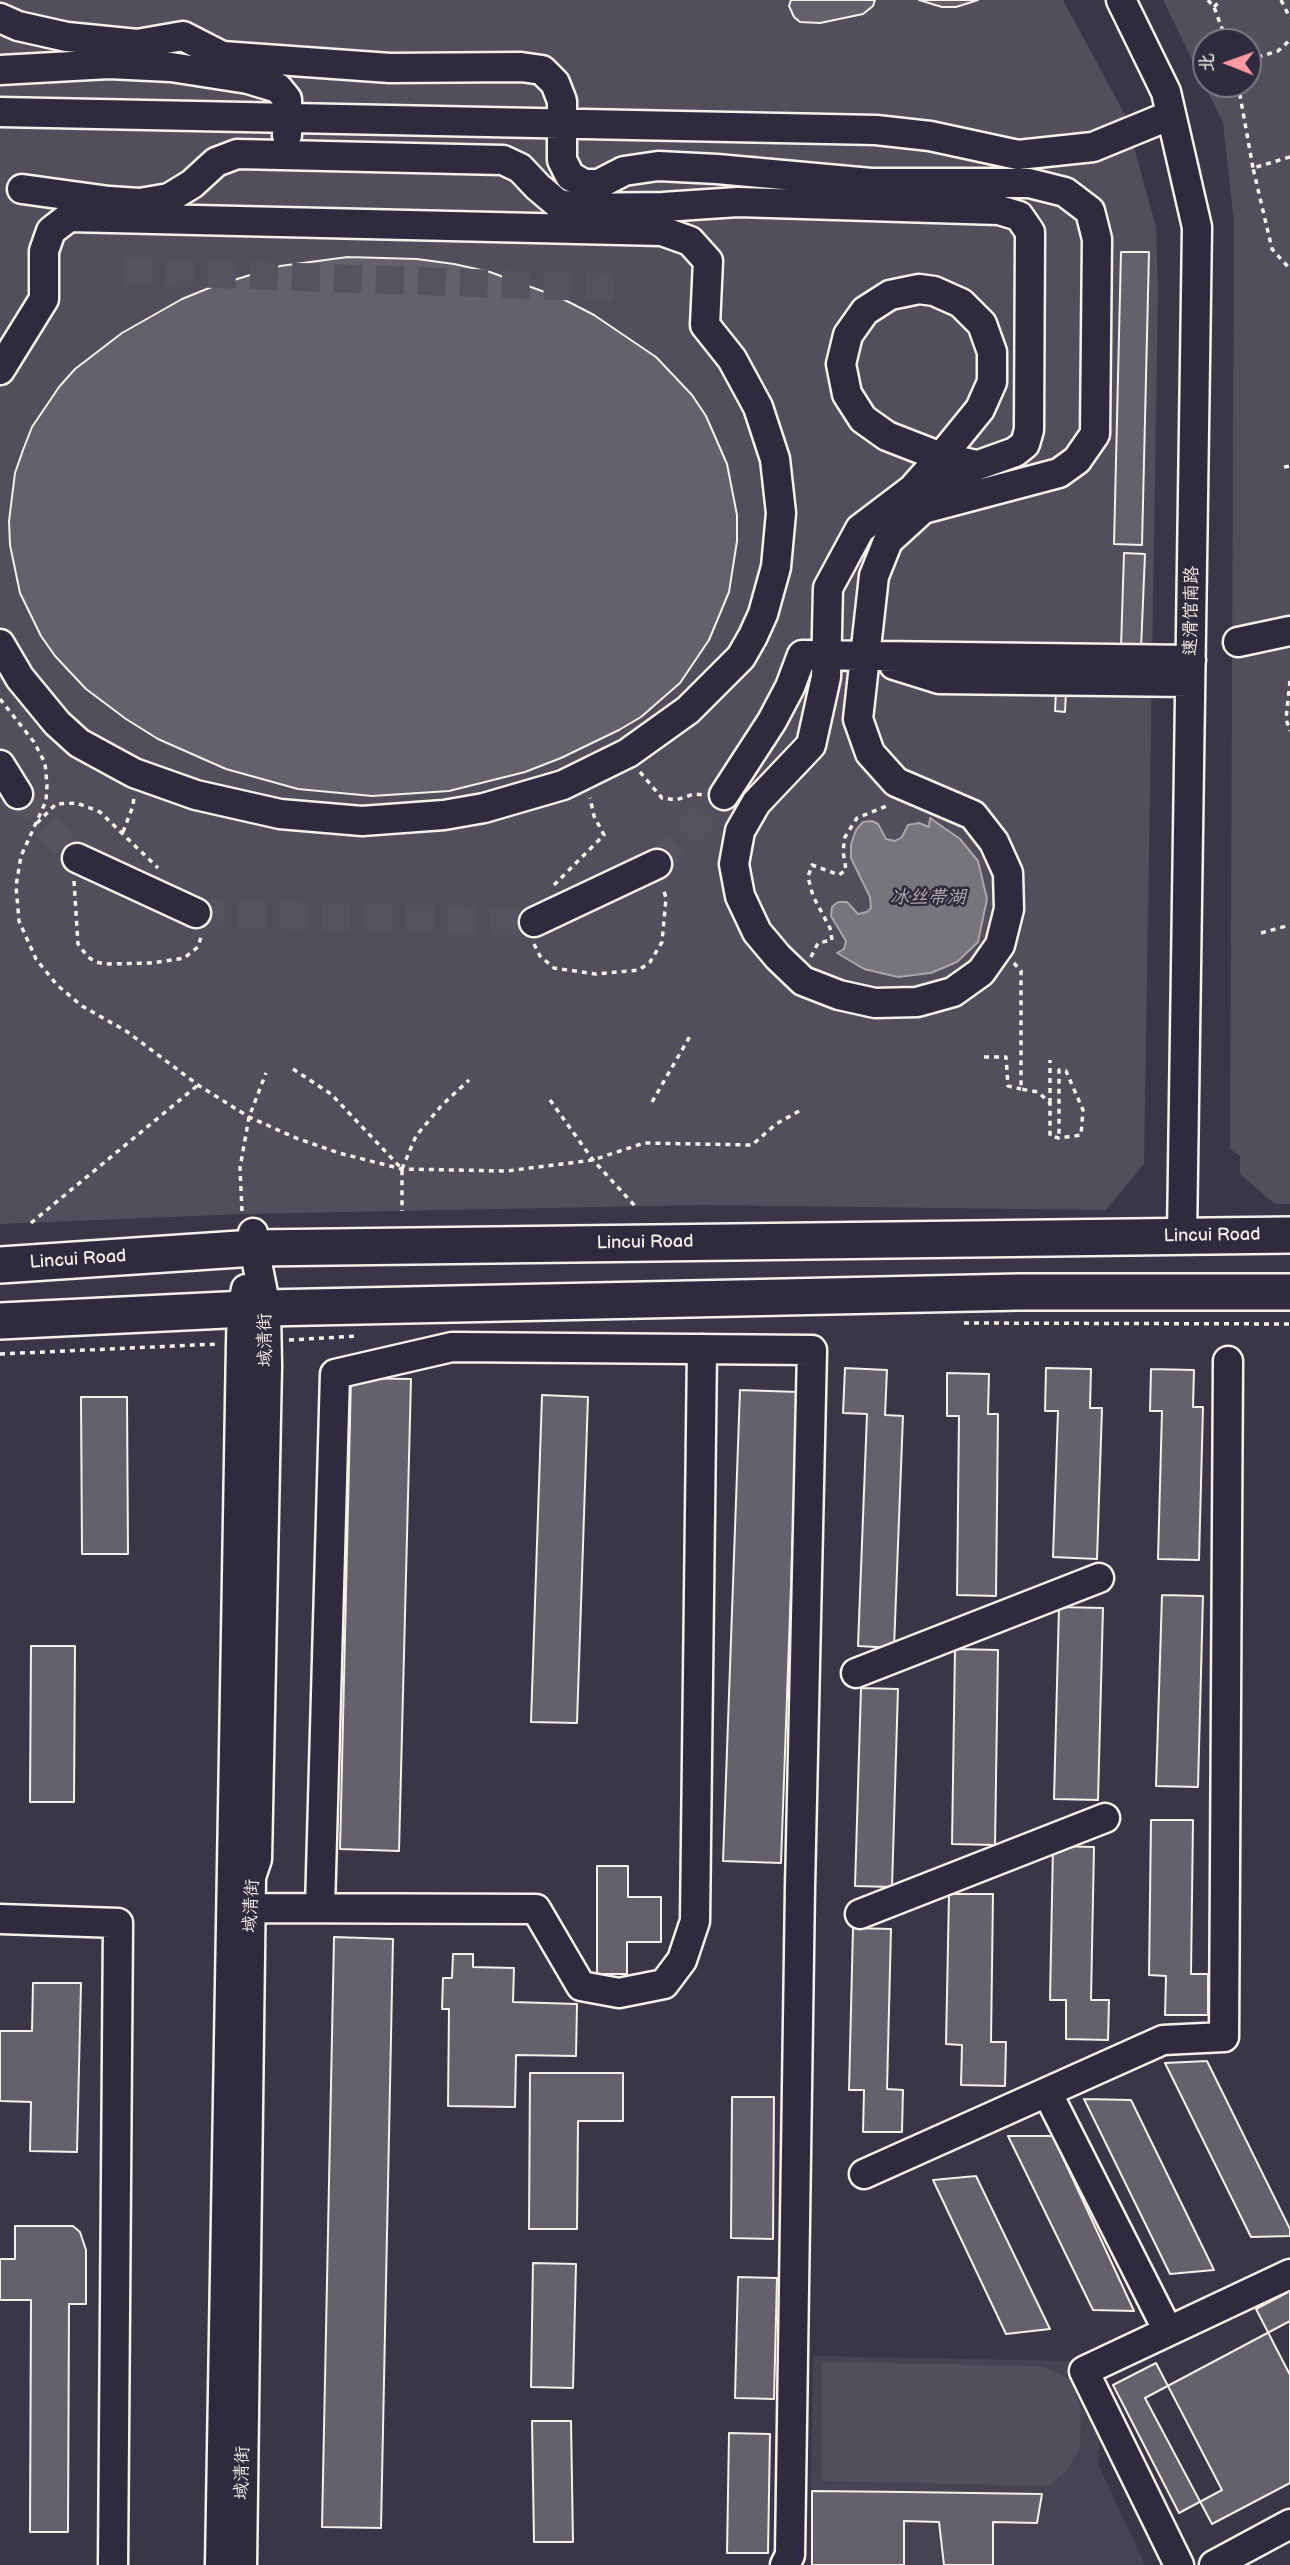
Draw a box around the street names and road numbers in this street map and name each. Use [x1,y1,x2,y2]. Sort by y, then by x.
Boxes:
street label: 速滑馆南路 [1180,566,1204,656]
street label: Lincui Road [1163,1224,1261,1248]
street label: Lincui Road [596,1231,694,1255]
street label: Lincui Road [29,1246,127,1274]
street label: 域清街 [255,1313,277,1367]
street label: 域清街 [240,1878,264,1934]
street label: 域清街 [232,2446,254,2500]

